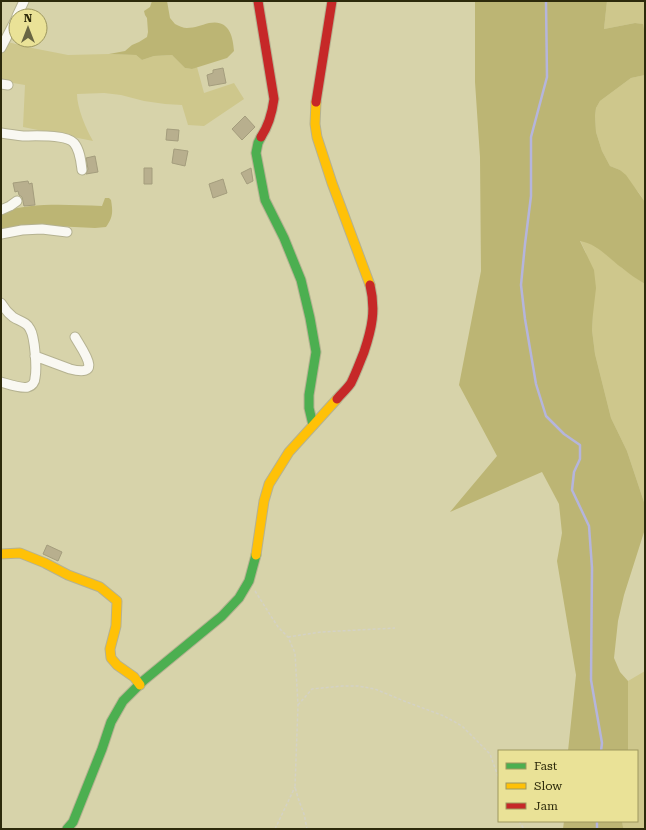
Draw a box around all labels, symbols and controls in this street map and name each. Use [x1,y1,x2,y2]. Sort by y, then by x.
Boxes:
north arrow [8,8,48,48]
text: N [24,12,33,25]
legend [498,750,638,822]
text: Fast [534,759,558,773]
text: Slow [534,779,562,793]
text: Jam [534,799,558,813]

